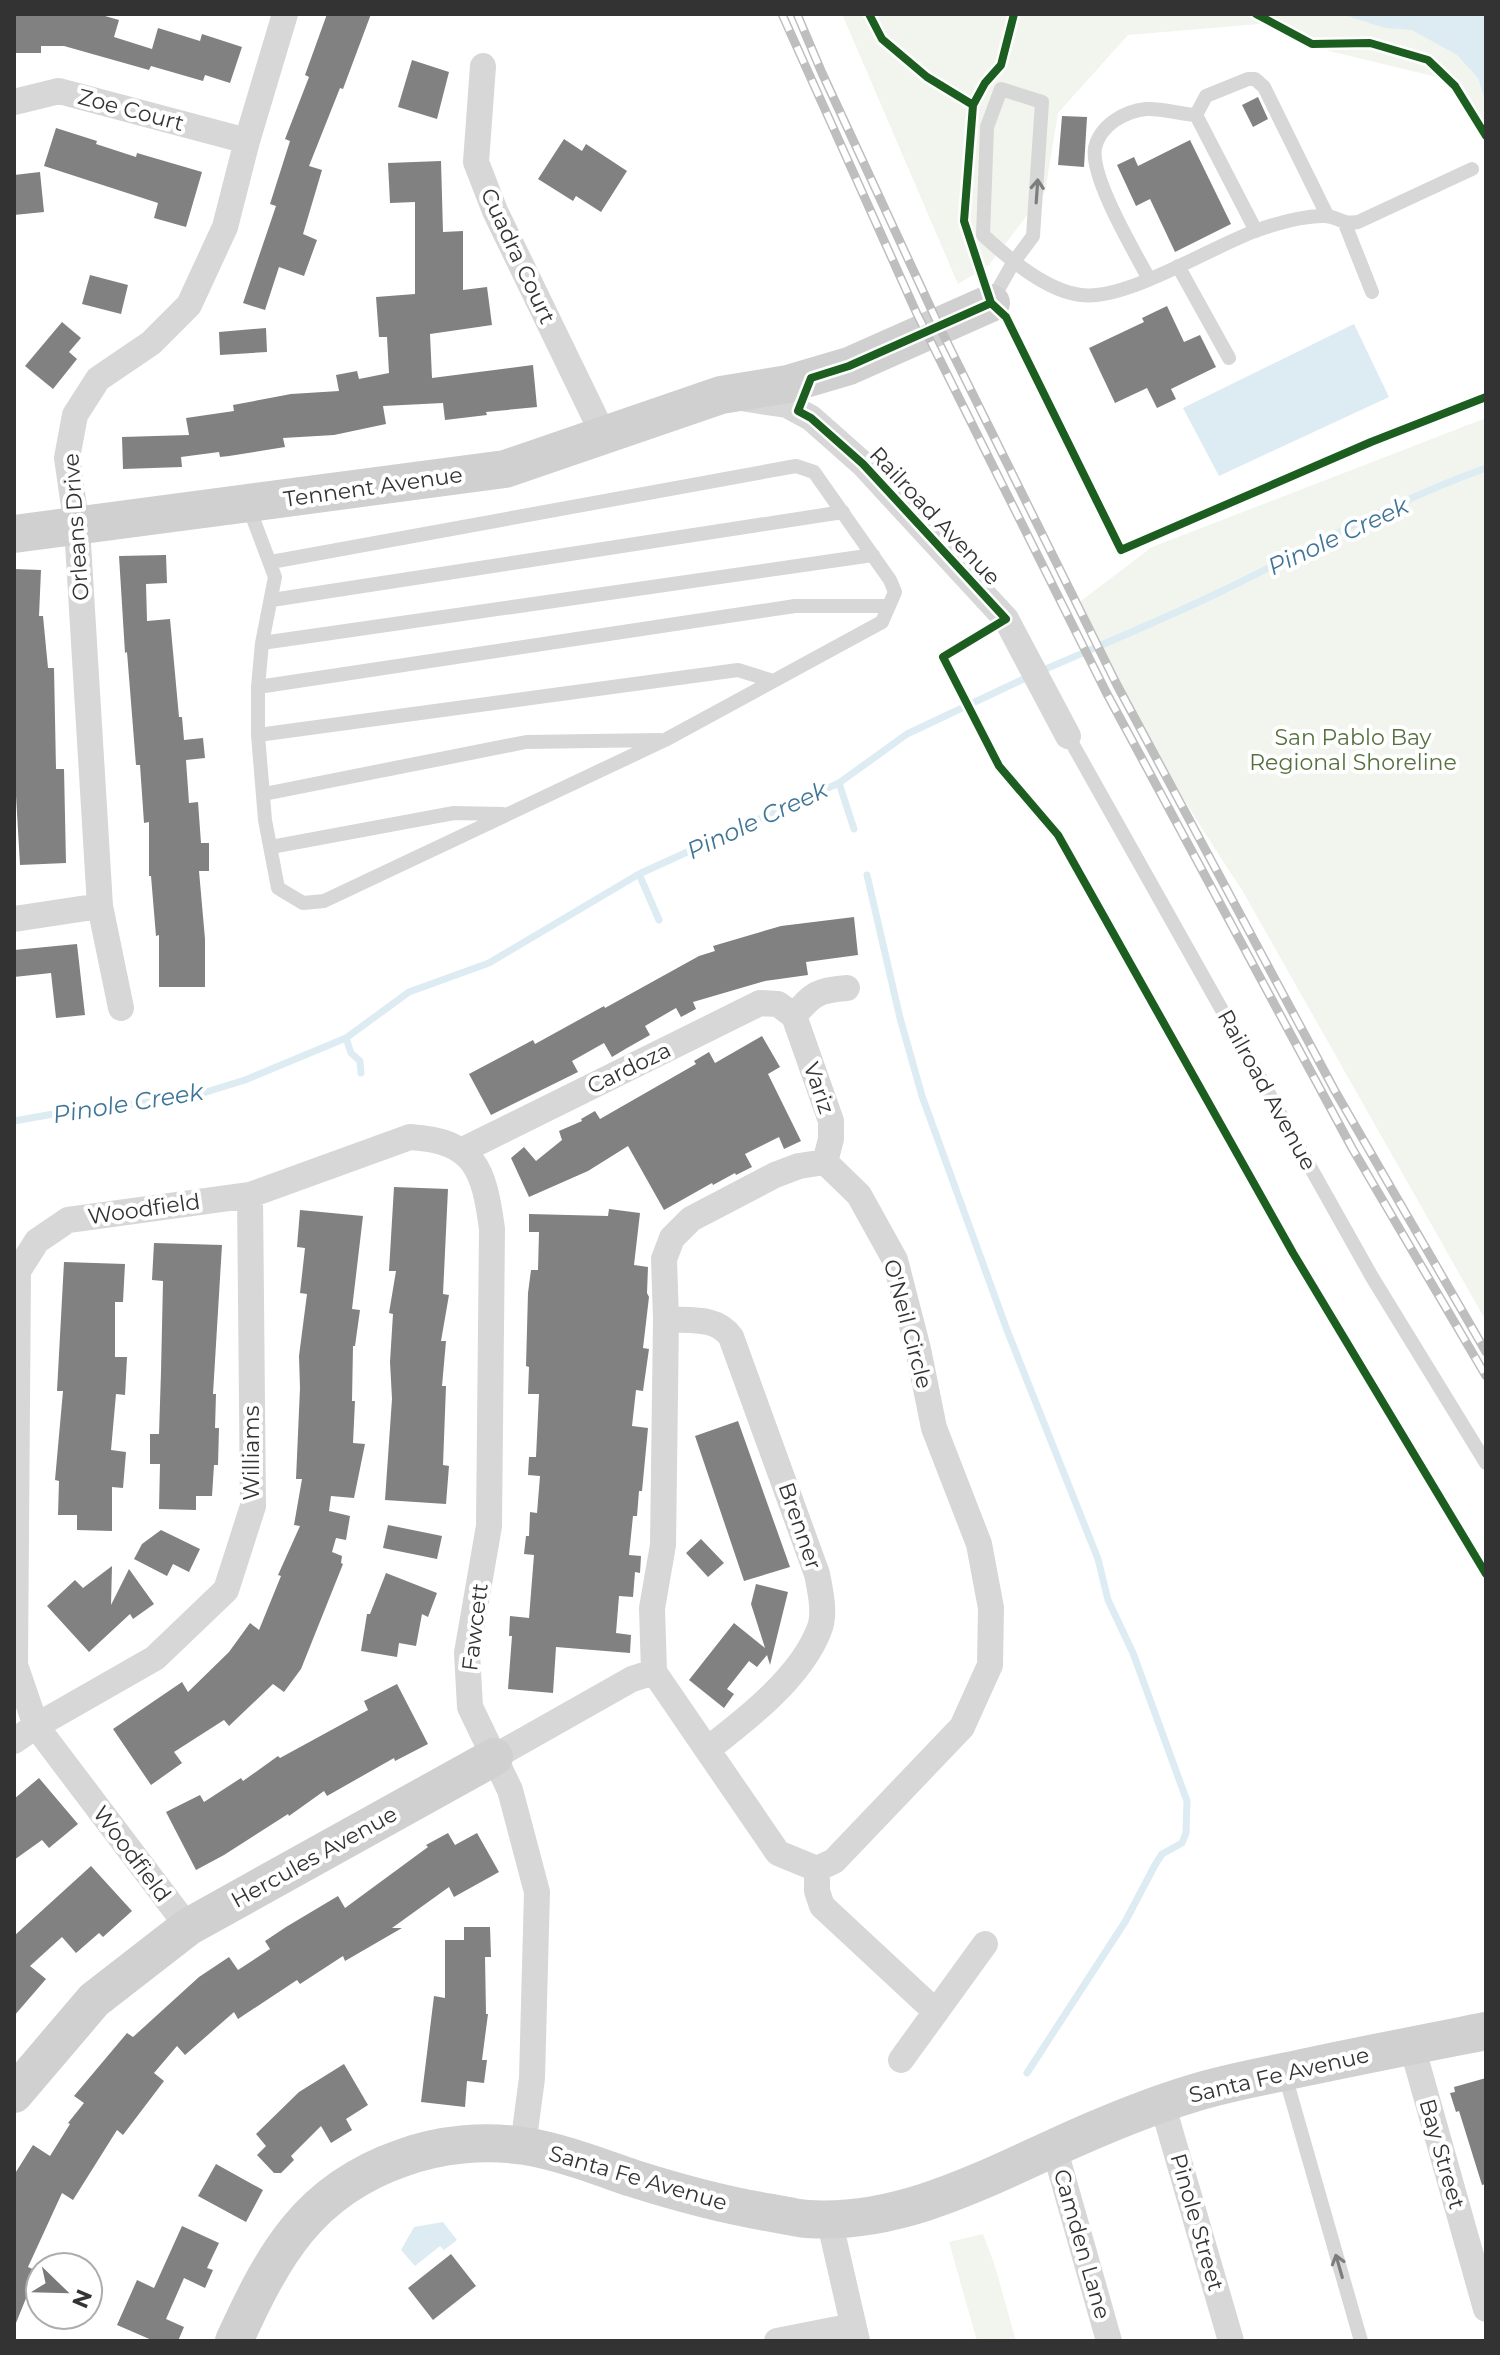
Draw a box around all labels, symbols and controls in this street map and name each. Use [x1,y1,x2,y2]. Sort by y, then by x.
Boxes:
street label: Zoe Court [75,83,187,137]
one-way arrow [1030,178,1045,205]
street label: Cuadra Court [475,184,561,328]
street label: Railroad Avenue [864,441,1006,591]
street label: Orleans Drive [57,452,95,602]
street label: Tennent Avenue [282,461,464,513]
water label: Pinole Creek [1263,490,1415,581]
park label: San Pablo Bay Regional Shoreline [1249,724,1457,776]
water label: Pinole Creek [682,774,834,865]
street label: Railroad Avenue [1212,1005,1322,1175]
street label: Cardoza [583,1036,675,1100]
street label: Variz [798,1059,840,1117]
water label: Pinole Creek [51,1077,207,1129]
street label: Woodfield [86,1188,202,1230]
street label: O'Neil Circle [878,1256,938,1392]
street label: Williams [238,1405,265,1500]
street label: Brenner [773,1479,827,1573]
street label: Fawcett [456,1581,494,1672]
street label: Hercules Avenue [226,1800,402,1914]
street label: Woodfield [87,1801,177,1907]
street label: Santa Fe Avenue [1186,2041,1372,2109]
street label: Bay Street [1413,2096,1471,2212]
street label: Santa Fe Avenue [546,2140,730,2216]
street label: Pinole Street [1164,2150,1230,2294]
street label: Camden Lane [1048,2166,1116,2322]
north arrow [24,2251,104,2331]
one-way arrow [1331,2254,1345,2279]
text: N [66,2285,98,2312]

